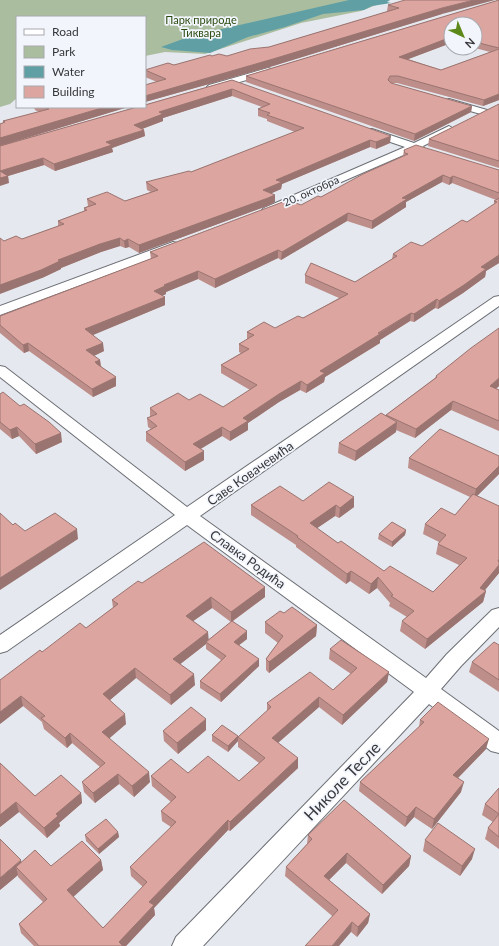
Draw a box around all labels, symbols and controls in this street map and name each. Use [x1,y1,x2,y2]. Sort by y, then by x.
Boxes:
park label: Парк природе Тиквара [165,13,237,39]
legend [16,16,146,108]
north arrow [443,16,483,56]
text: Road [52,24,79,39]
text: N [463,36,478,51]
text: Park [52,44,76,59]
text: Water [52,64,85,79]
text: Building [52,84,95,99]
street label: 20. октобра [281,172,341,209]
street label: Саве Ковачевића [204,437,296,509]
street label: Славка Родића [207,526,289,592]
street label: Николе Тесле [300,738,384,824]

